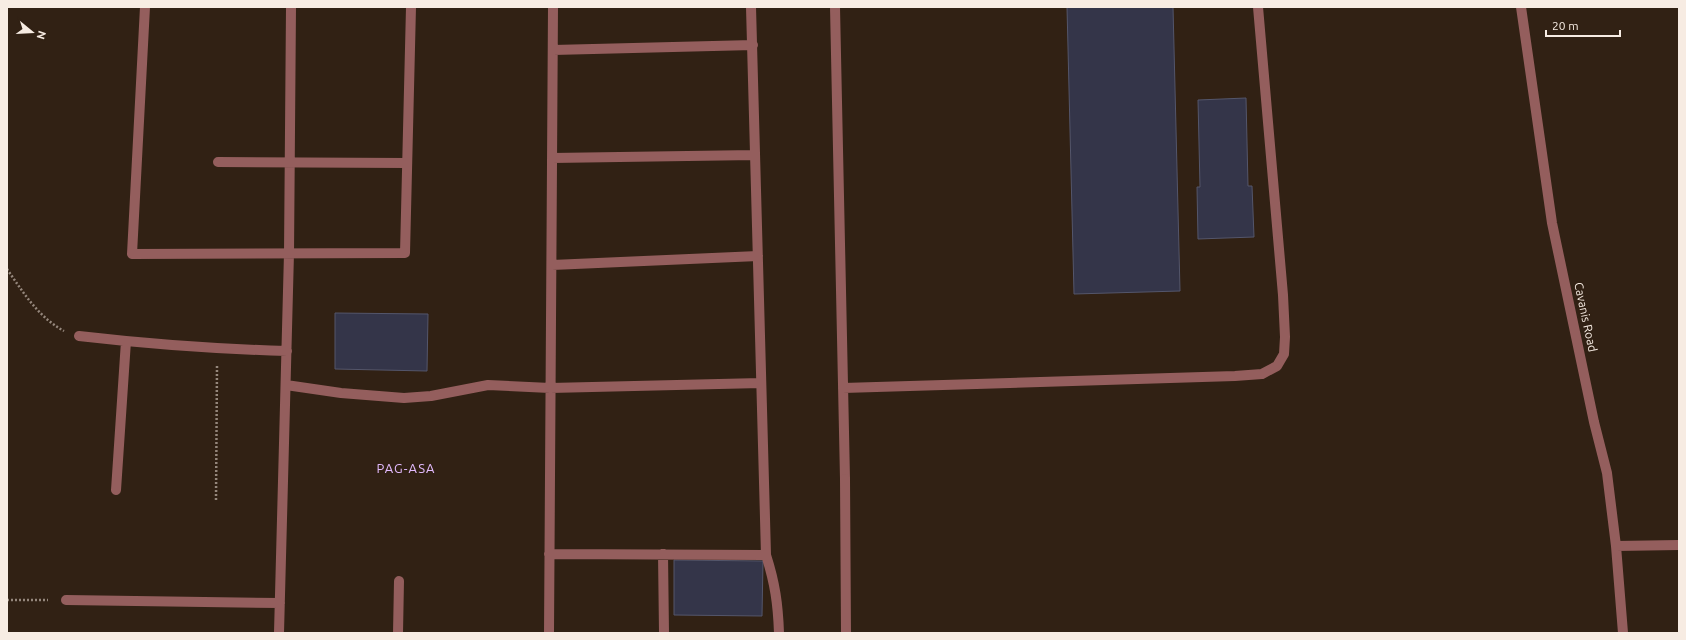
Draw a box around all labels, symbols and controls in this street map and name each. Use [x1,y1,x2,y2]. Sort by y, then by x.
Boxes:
north arrow [12,12,52,52]
scale bar [1546,12,1620,38]
text: 20 m [1552,19,1579,32]
text: N [35,29,48,41]
street label: Cavanis Road [1572,281,1600,353]
district label: PAG-ASA [377,461,435,475]

